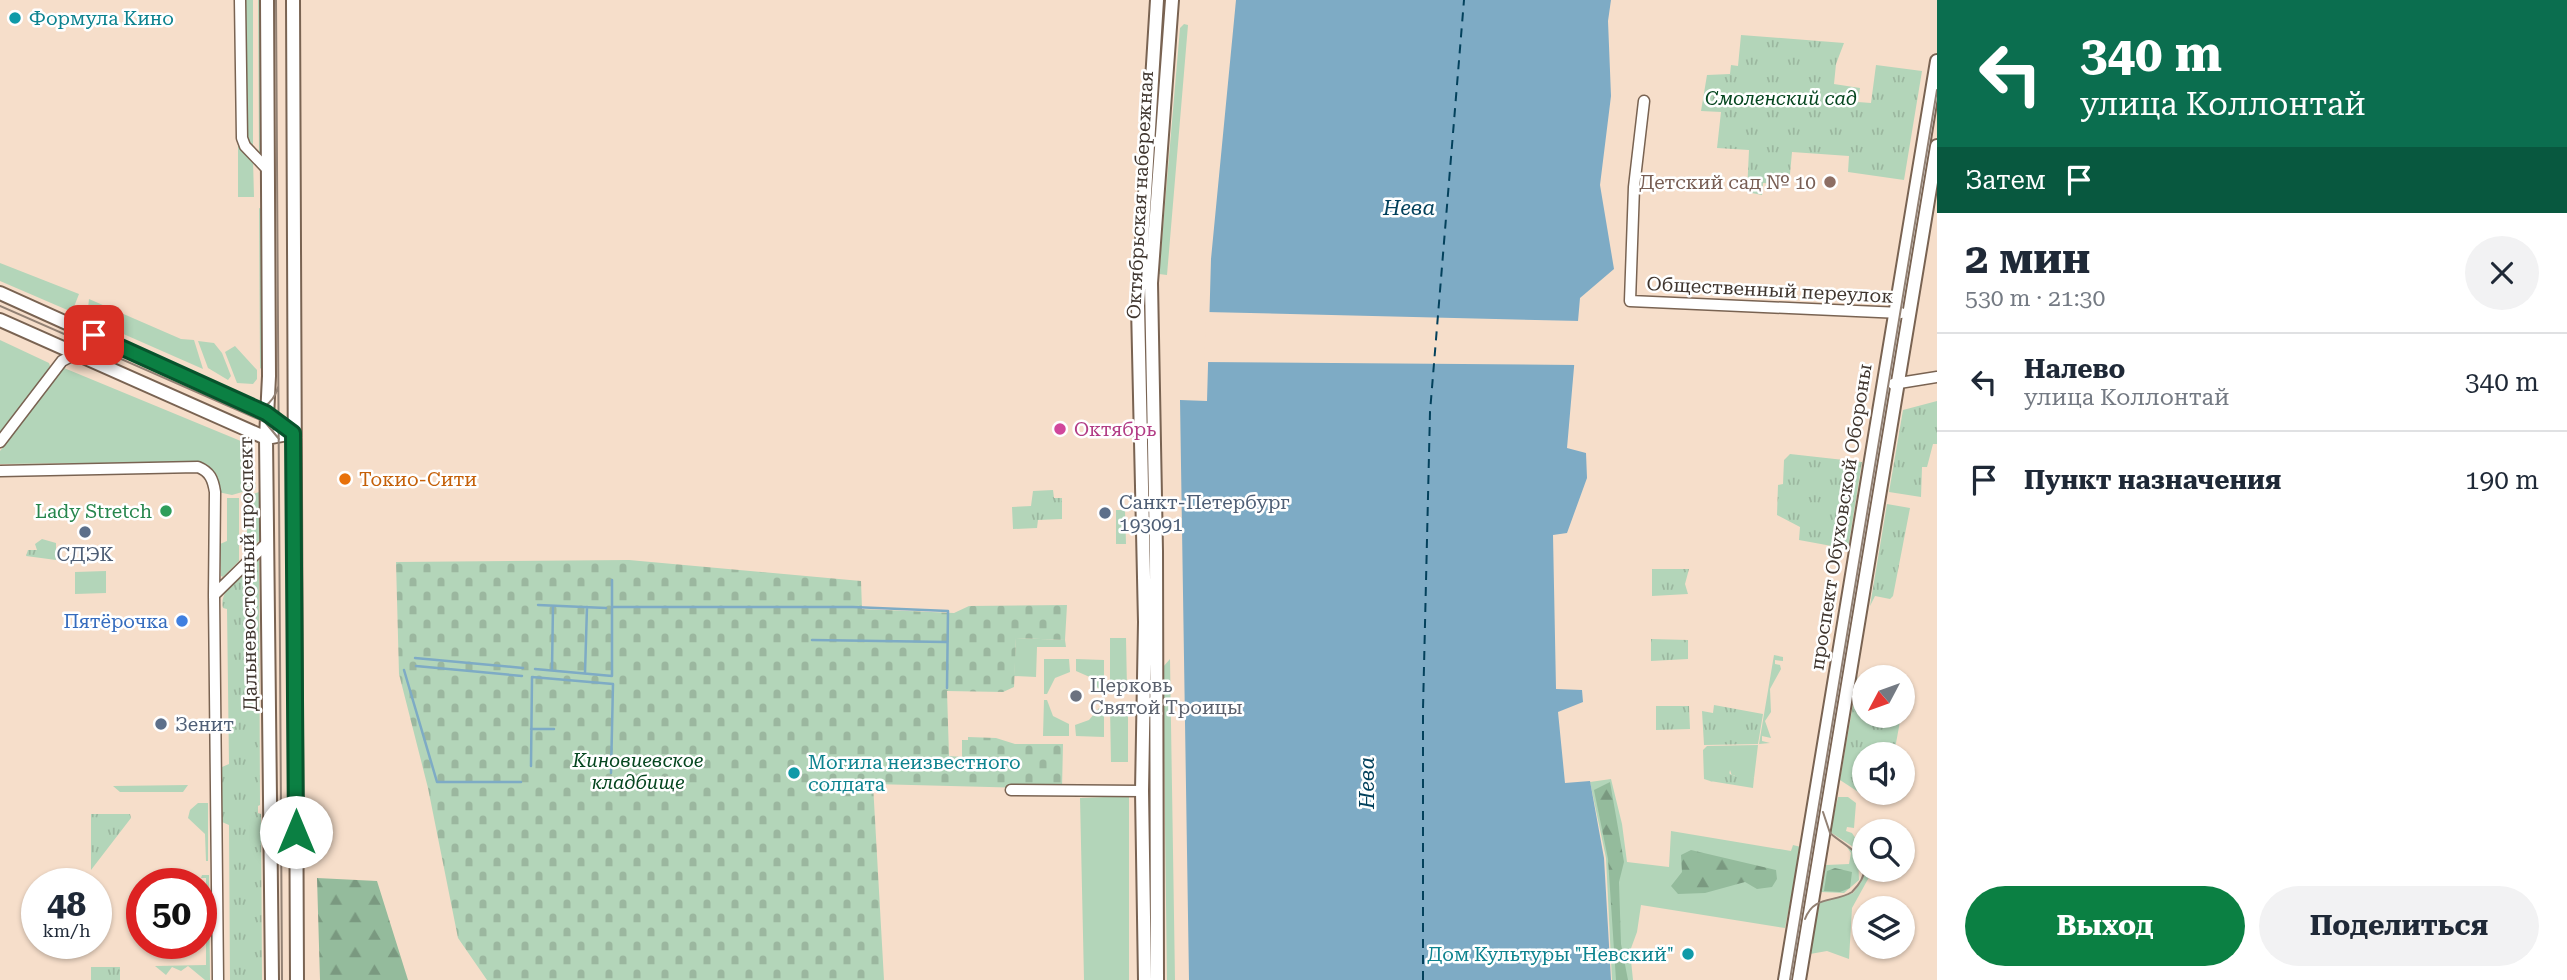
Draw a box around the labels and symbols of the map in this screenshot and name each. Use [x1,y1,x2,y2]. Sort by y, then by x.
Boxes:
place label: Формула Кино [29,7,174,30]
marker: Формула Кино [7,10,23,26]
street label: Октябрьская набережная [1122,70,1158,320]
park label: Смоленский сад [1705,87,1857,110]
place label: Детский сад № 10 [1639,171,1816,194]
marker: Детский сад № 10 [1822,174,1838,190]
water label: Нева [1382,196,1435,220]
street label: Общественный переулок [1646,272,1894,308]
pin [64,305,124,365]
street label: проспект Обуховской Обороны [1805,362,1877,672]
place label: Октябрь [1074,418,1156,441]
marker: Октябрь [1052,421,1068,437]
street label: Дальневосточный проспект [234,436,262,712]
place label: Токио-Сити [359,468,477,491]
marker: Токио-Сити [337,471,353,487]
place label: Санкт-Петербург 193091 [1119,491,1290,536]
place label: Lady Stretch [35,500,152,523]
marker: Lady Stretch [158,503,174,519]
marker: Санкт-Петербург 193091 [1097,505,1113,521]
marker: СДЭК [77,524,93,540]
place label: СДЭК [57,543,114,566]
place label: Пятёрочка [63,610,169,633]
marker: Пятёрочка [174,613,190,629]
north arrow [1852,665,1914,728]
place label: Церковь Святой Троицы [1090,674,1242,719]
marker: Церковь Святой Троицы [1068,688,1084,704]
place label: Зенит [175,713,234,736]
marker: Зенит [153,716,169,732]
park label: Киновиевское кладбище [572,749,704,794]
place label: Могила неизвестного солдата [808,751,1021,796]
water label: Нева [1355,757,1379,810]
marker: Могила неизвестного солдата [786,765,802,781]
position arrow [259,795,333,869]
speed limit sign: 50 [126,868,217,959]
place label: Дом Культуры "Невский" [1427,943,1674,966]
marker: Дом Культуры "Невский" [1680,946,1696,962]

